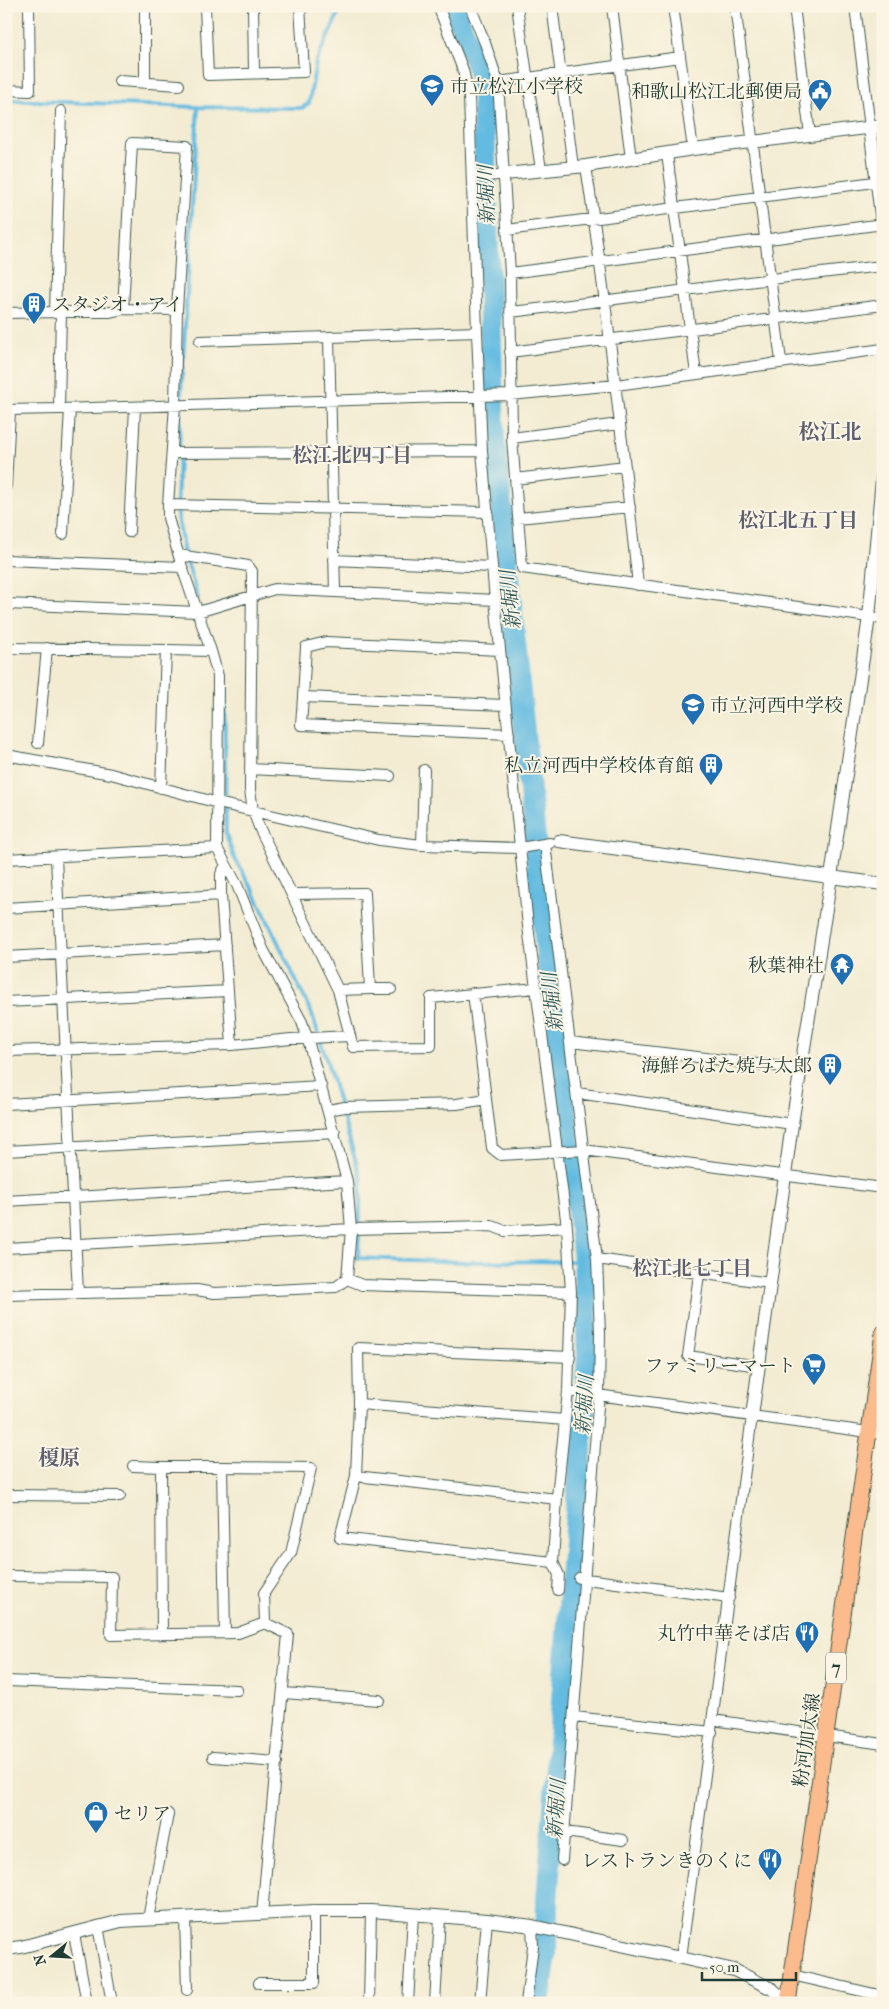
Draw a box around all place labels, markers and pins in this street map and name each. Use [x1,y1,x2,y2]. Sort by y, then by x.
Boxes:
school or university icon: 市立松江小学校 [419,73,445,107]
place label: 市立松江小学校 [450,76,583,98]
public building icon: 和歌山松江北郵便局 [807,78,833,112]
place label: 和歌山松江北郵便局 [631,81,802,103]
building icon: スタジオ・アイ [21,291,47,325]
place label: スタジオ・アイ [52,294,183,316]
school or university icon: 市立河西中学校 [680,692,706,726]
place label: 市立河西中学校 [710,695,843,717]
building icon: 私立河西中学校体育館 [698,752,724,786]
place label: 私立河西中学校体育館 [504,755,694,777]
temple icon: 秋葉神社 [829,952,855,986]
place label: 秋葉神社 [748,955,824,977]
building icon: 海鮮ろばた焼与太郎 [817,1052,843,1086]
place label: 海鮮ろばた焼与太郎 [641,1055,812,1077]
supermarket icon: ファミリーマート [801,1352,827,1386]
place label: ファミリーマート [644,1355,796,1377]
restaurant icon: 丸竹中華そば店 [794,1620,820,1654]
place label: 丸竹中華そば店 [657,1623,790,1645]
shop icon: セリア [83,1800,109,1834]
place label: セリア [114,1803,171,1825]
restaurant icon: レストランきのくに [757,1847,783,1881]
place label: レストランきのくに [582,1850,752,1872]

